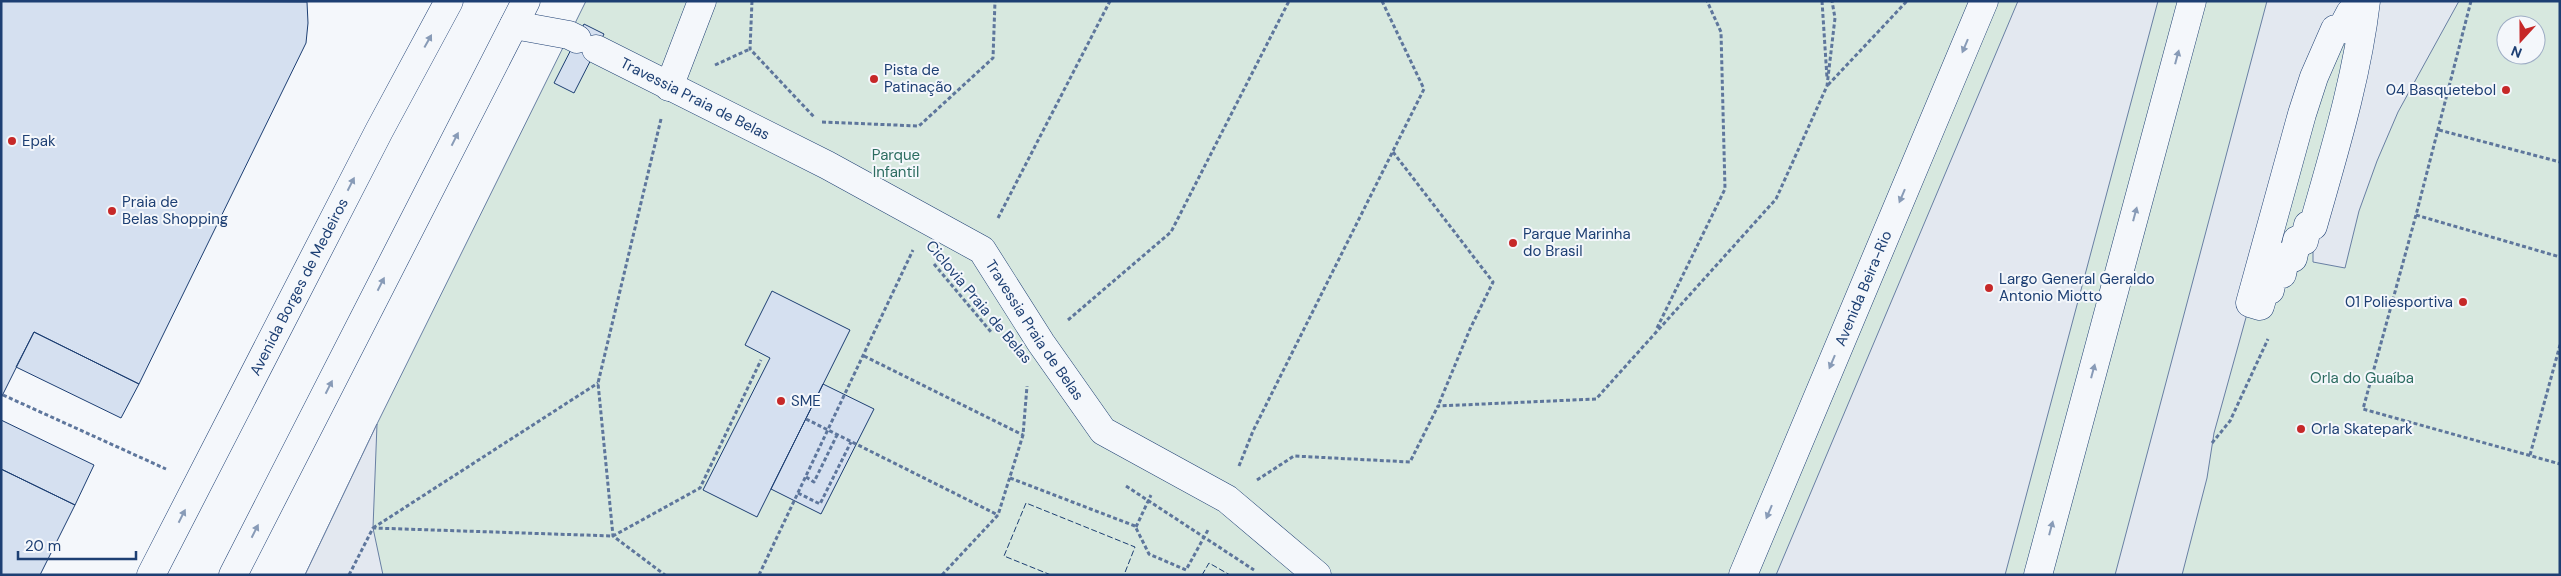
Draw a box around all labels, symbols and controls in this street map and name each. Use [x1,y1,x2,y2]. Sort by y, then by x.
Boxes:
north arrow [2496,15,2546,65]
one-way arrow [423,34,432,47]
one-way arrow [1960,39,1968,53]
text: N [2508,42,2524,62]
one-way arrow [2174,49,2182,64]
street label: Travessia Praia de Belas [617,53,773,145]
place label: Pista de Patinação [884,60,952,97]
marker: Pista de Patinação [868,73,880,85]
place label: 04 Basquetebol [2386,80,2496,100]
marker: 04 Basquetebol [2500,84,2512,96]
place label: Epak [22,131,56,151]
one-way arrow [451,132,459,146]
marker: Epak [6,135,18,147]
park label: Parque Infantil [872,145,920,182]
one-way arrow [347,177,355,191]
one-way arrow [1897,189,1905,203]
place label: Praia de Belas Shopping [122,192,228,229]
street label: Avenida Borges de Medeiros [245,195,353,379]
marker: Praia de Belas Shopping [106,205,118,217]
one-way arrow [2131,206,2139,221]
place label: Parque Marinha do Brasil [1523,224,1631,261]
street label: Avenida Beira-Rio [1830,227,1897,349]
street label: Ciclovia Praia de Belas [921,236,1037,368]
marker: Parque Marinha do Brasil [1507,237,1519,249]
street label: Travessia Praia de Belas [981,256,1088,404]
place label: Largo General Geraldo Antonio Miotto [1999,269,2155,306]
one-way arrow [377,276,385,291]
marker: Largo General Geraldo Antonio Miotto [1983,282,1995,294]
place label: 01 Poliesportiva [2345,292,2453,312]
marker: 01 Poliesportiva [2457,296,2469,308]
one-way arrow [1828,355,1836,370]
one-way arrow [2089,363,2097,378]
park label: Orla do Guaíba [2310,368,2414,388]
one-way arrow [325,379,333,394]
place label: SME [791,391,821,411]
marker: SME [775,395,787,407]
place label: Orla Skatepark [2311,419,2413,439]
marker: Orla Skatepark [2295,423,2307,435]
one-way arrow [1765,505,1773,519]
one-way arrow [178,509,186,523]
one-way arrow [2047,520,2055,535]
one-way arrow [251,524,259,538]
scale bar [18,528,135,560]
text: 20 m [25,536,61,556]

